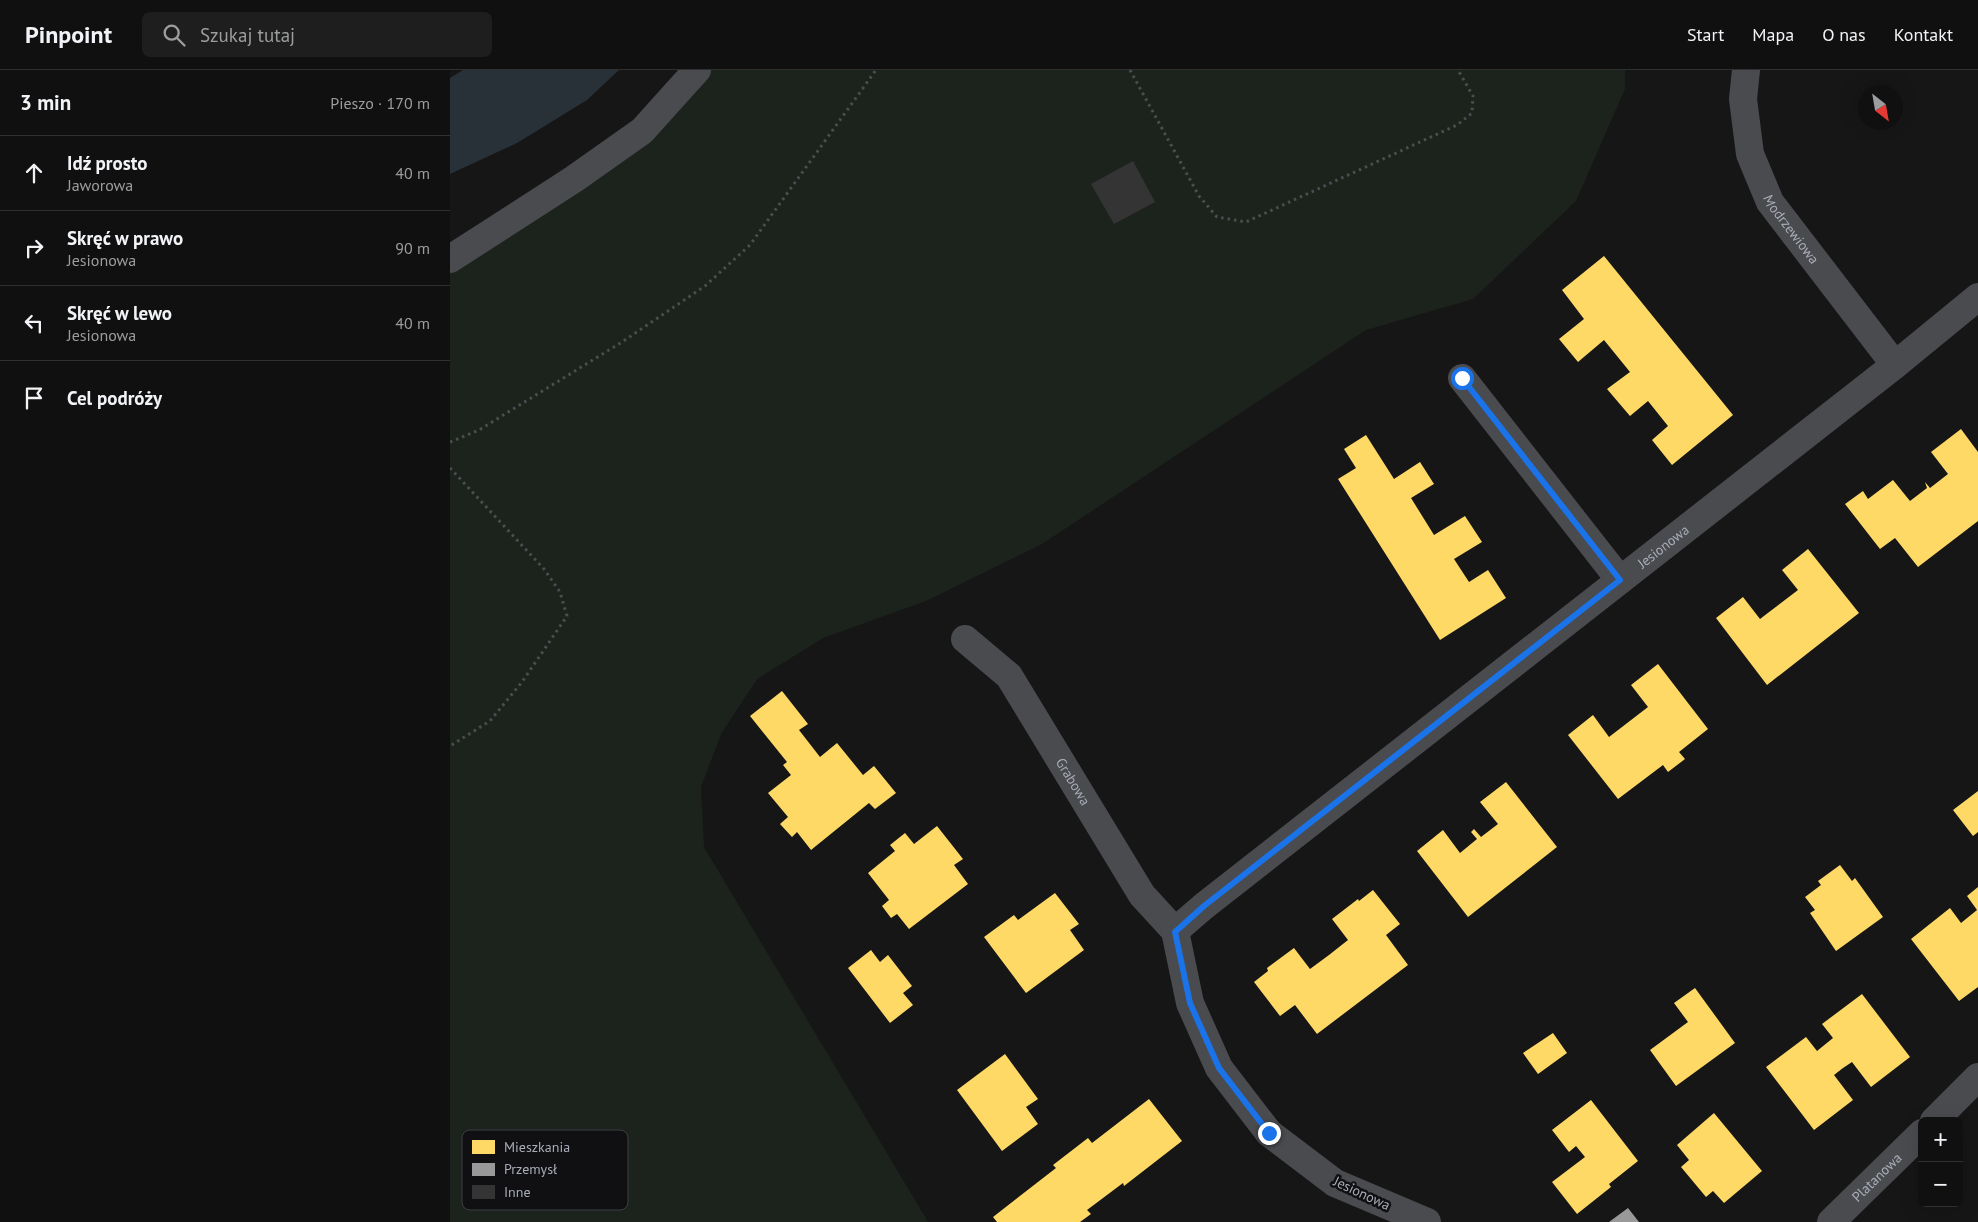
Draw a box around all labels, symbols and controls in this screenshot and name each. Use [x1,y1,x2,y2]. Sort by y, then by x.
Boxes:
search box [142,12,492,57]
text: Pinpoint [25,19,112,50]
icon: search [160,21,188,49]
text: Szukaj tutaj [200,23,295,47]
text: Start [1687,23,1724,46]
text: Mapa [1752,23,1794,46]
text: O nas [1822,23,1866,46]
text: Kontakt [1894,23,1953,46]
north arrow [1858,85,1903,130]
text: 3 min [20,89,71,116]
text: Pieszo · 170 m [330,93,430,113]
text: Idź prosto [67,151,147,175]
icon: ahead [20,159,48,187]
text: 40 m [395,163,430,183]
text: Jaworowa [67,175,133,195]
street label: Modrzewiowa [1759,192,1823,268]
text: Skręć w prawo [67,226,183,250]
icon: right [20,234,48,262]
text: 90 m [395,238,430,258]
text: Jesionowa [67,250,136,270]
text: Skręć w lewo [67,301,172,325]
icon: left [20,309,48,337]
text: 40 m [395,313,430,333]
text: Jesionowa [67,325,136,345]
route start [1451,367,1474,390]
icon: arrive [20,384,48,412]
text: Cel podróży [67,386,162,410]
street label: Jesionowa [1633,521,1693,573]
street label: Grabowa [1052,754,1094,809]
map controls [1918,1117,1963,1207]
button: + [1918,1117,1963,1162]
route end [1258,1122,1281,1145]
legend [462,1130,628,1210]
text: Mieszkania [504,1138,570,1156]
street label: Platanowa [1848,1149,1906,1206]
text: Przemysł [504,1160,557,1178]
button: − [1918,1162,1963,1207]
street label: Jesionowa [1330,1172,1393,1214]
text: Inne [504,1183,531,1201]

